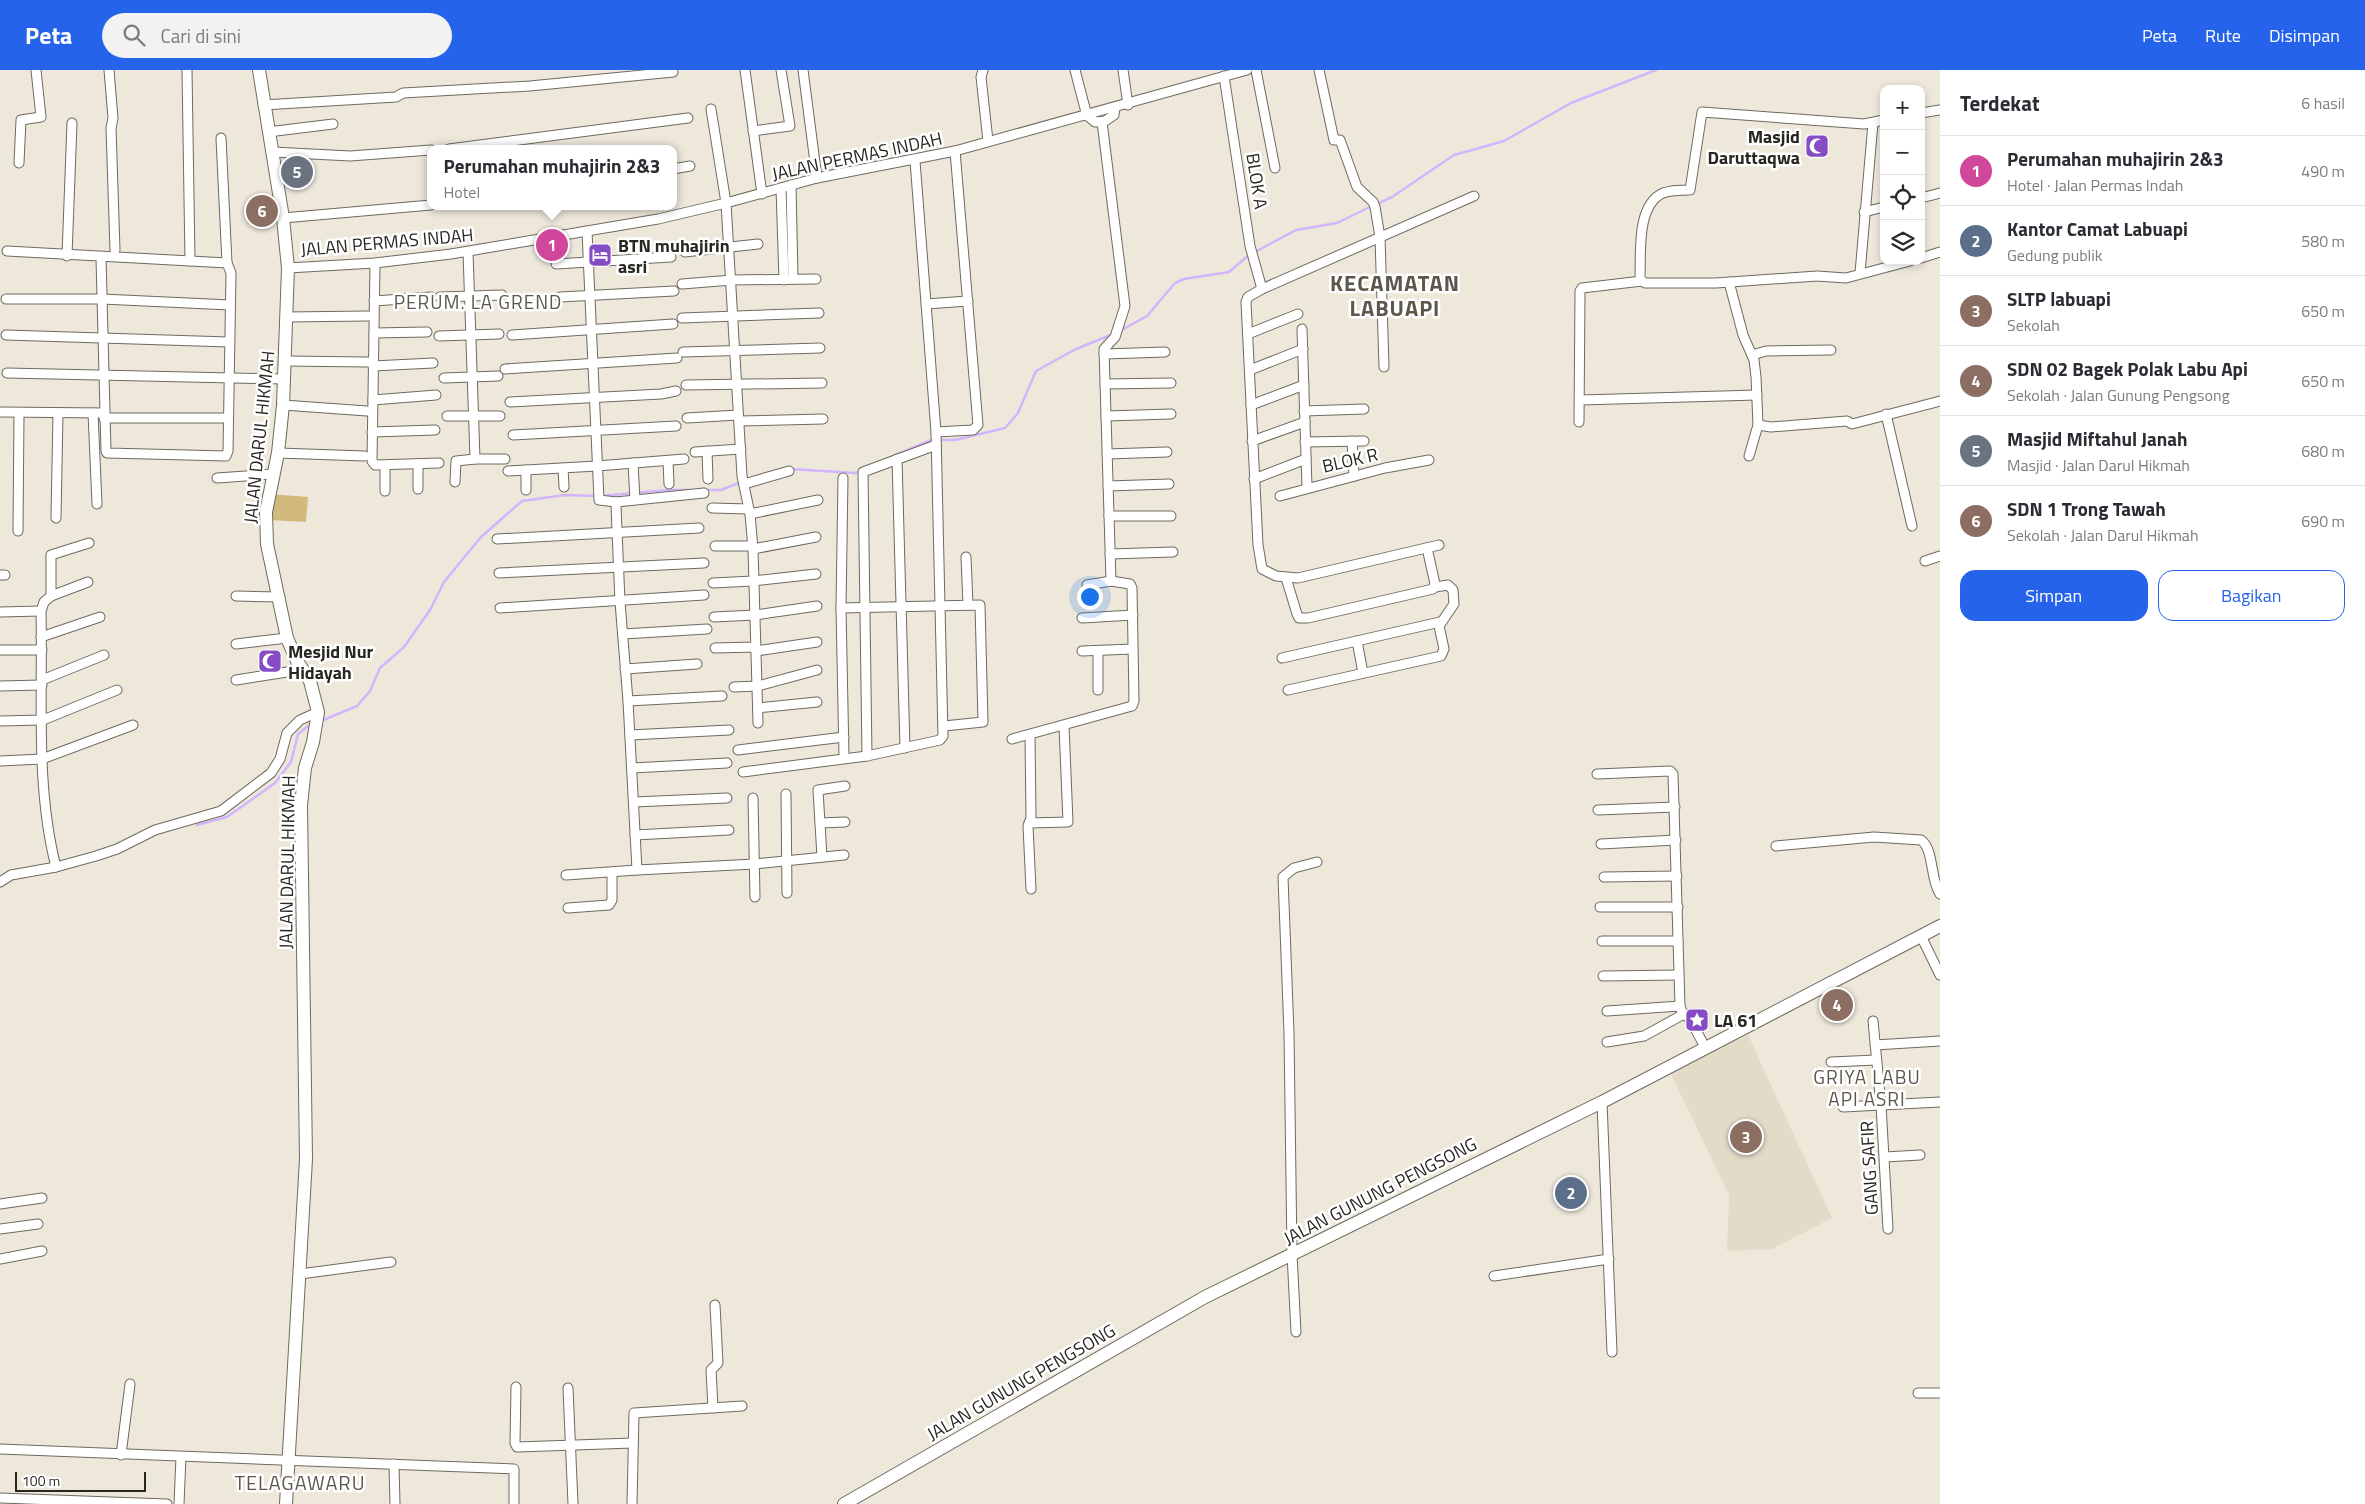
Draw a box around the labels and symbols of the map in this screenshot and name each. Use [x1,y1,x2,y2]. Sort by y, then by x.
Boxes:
place label: Masjid Daruttaqwa [1707,123,1800,171]
street label: JALAN PERMAS INDAH [769,125,945,187]
mosque icon: Masjid Daruttaqwa [1804,133,1830,159]
street label: BLOK A [1239,151,1275,211]
pin: 5 [281,153,313,191]
pin: 6 [246,192,278,230]
street label: JALAN PERMAS INDAH [299,221,475,263]
pin: 1 [536,226,568,264]
place label: BTN muhajirin asri [618,232,730,280]
hotel icon: BTN muhajirin asri [587,242,613,268]
district label: KECAMATAN LABUAPI [1330,266,1460,325]
district label: PERUM. LA GREND [394,287,562,316]
street label: JALAN DARUL HIKMAH [237,349,281,525]
street label: BLOK R [1319,440,1381,480]
your location [1077,584,1103,610]
place label: Mesjid Nur Hidayah [288,638,374,686]
mosque icon: Mesjid Nur Hidayah [257,648,283,674]
street label: JALAN DARUL HIKMAH [272,775,302,949]
pin: 4 [1821,986,1853,1024]
place icon: LA 61 [1684,1007,1710,1033]
place label: LA 61 [1714,1007,1757,1034]
district label: GRIYA LABU API ASRI [1813,1062,1921,1113]
pin: 3 [1730,1118,1762,1156]
street label: GANG SAFIR [1853,1120,1885,1216]
street label: JALAN GUNUNG PENGSONG [1279,1130,1481,1252]
pin: 2 [1555,1174,1587,1212]
street label: JALAN GUNUNG PENGSONG [922,1317,1120,1447]
district label: TELAGAWARU [234,1467,366,1498]
scale bar [15,1469,146,1492]

